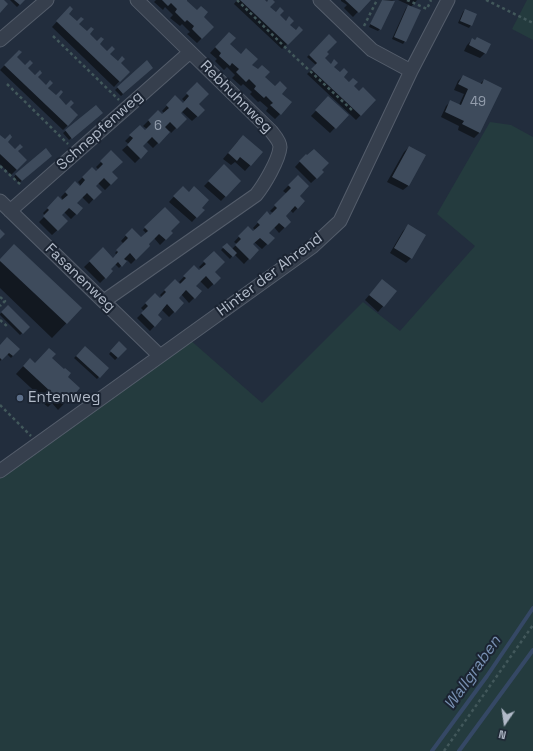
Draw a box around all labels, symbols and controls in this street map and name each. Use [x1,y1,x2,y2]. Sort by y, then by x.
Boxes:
street label: Rebhuhnweg [196,57,276,137]
street label: Schnepfenweg [53,88,147,174]
house number: 49 [470,94,486,110]
house number: 6 [154,118,162,134]
street label: Hinter der Ahrend [214,229,326,321]
street label: Fasanenweg [41,240,119,316]
place label: Entenweg [28,389,100,407]
marker: Entenweg [15,393,25,403]
water label: Wallgraben [441,632,505,714]
north arrow [485,703,525,743]
text: N [497,727,507,742]

